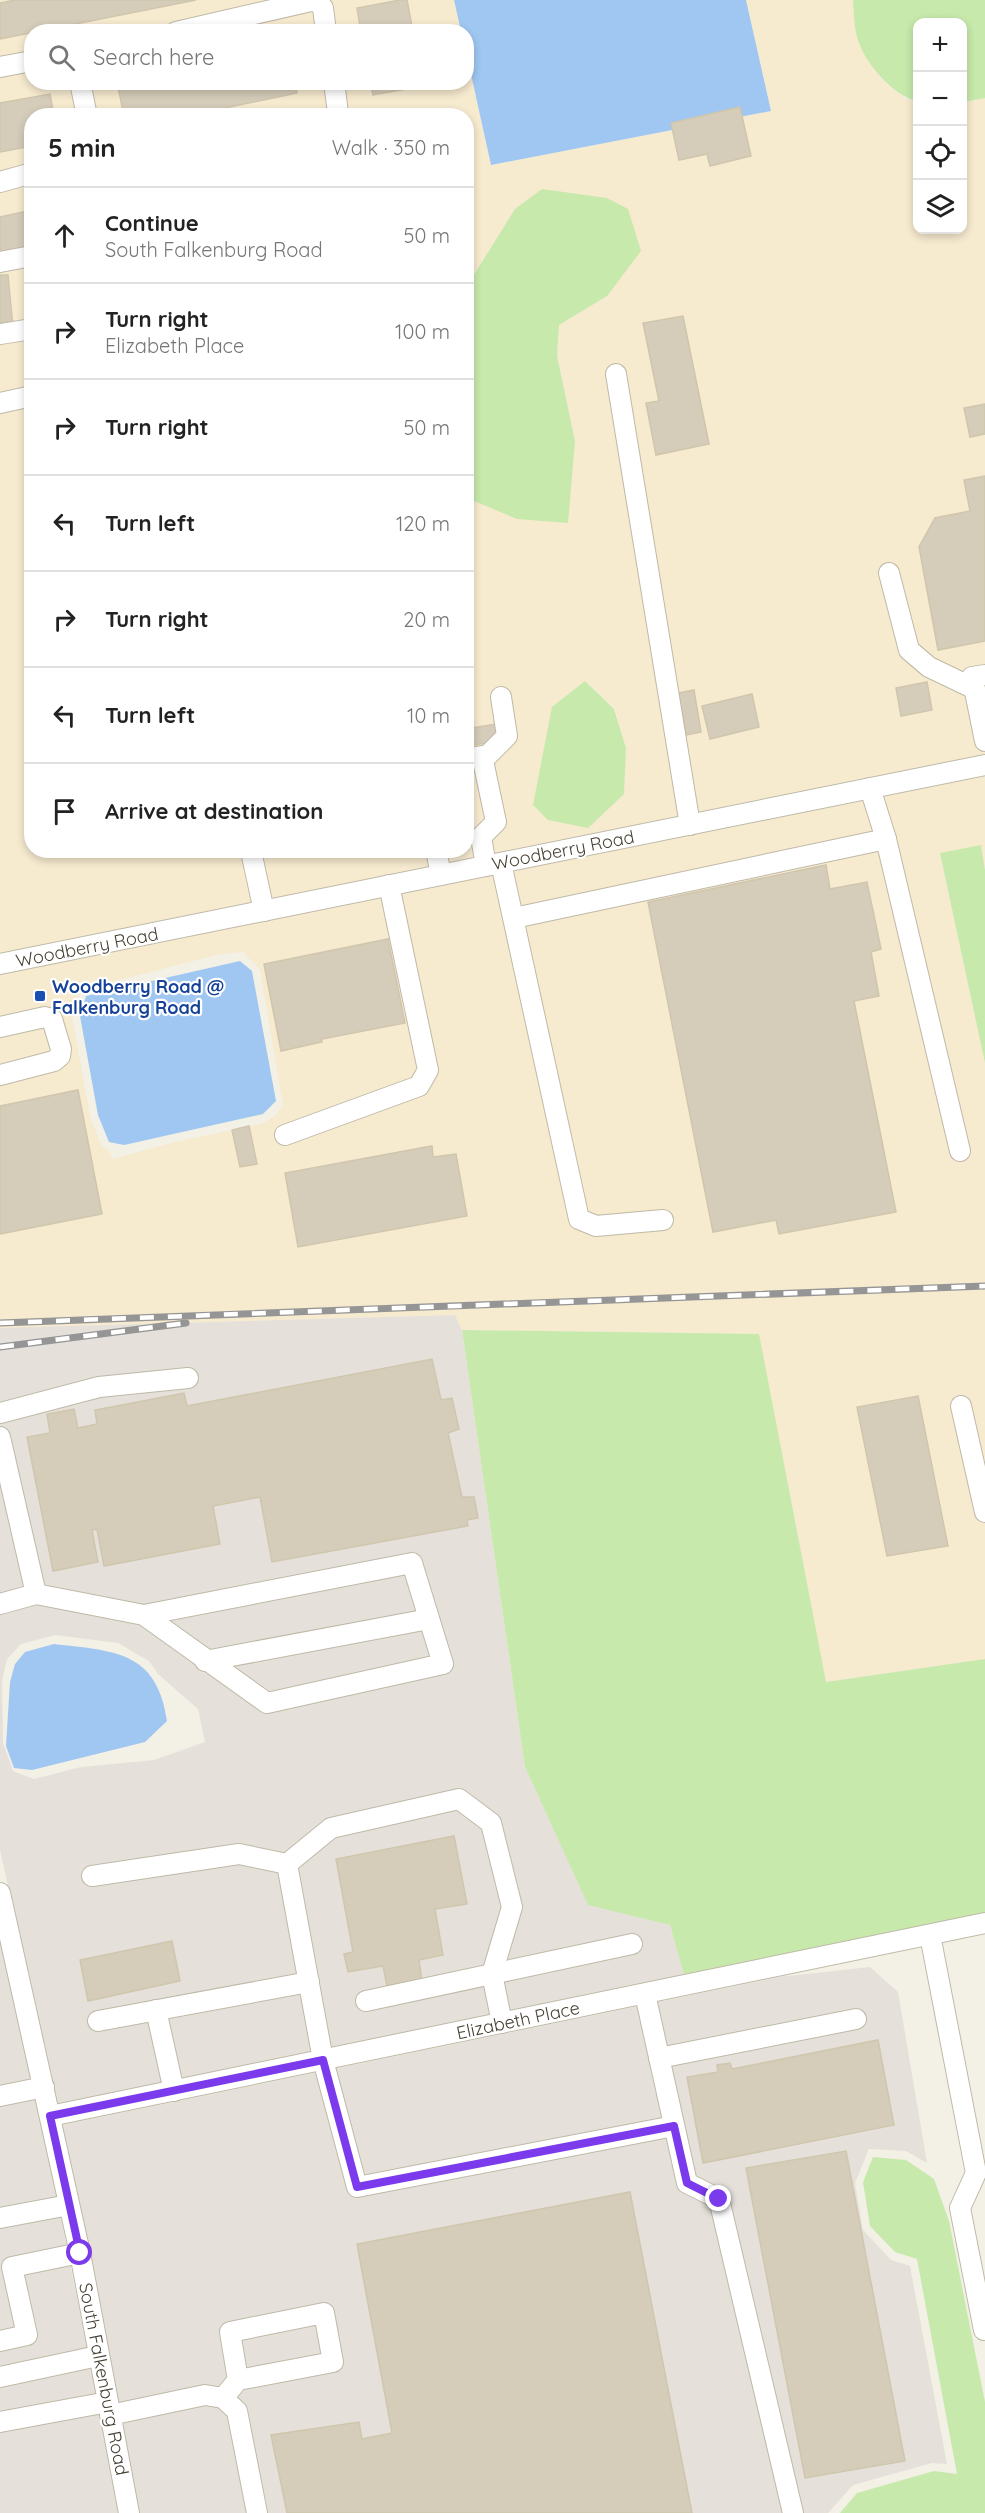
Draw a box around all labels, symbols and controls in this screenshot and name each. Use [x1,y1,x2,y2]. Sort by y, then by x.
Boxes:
map controls [913,18,967,234]
button: + [913,18,967,72]
search box [24,24,474,90]
icon: search [45,41,78,74]
text: Search here [93,43,214,71]
button: − [913,72,967,126]
button: locate [913,126,967,180]
text: 5 min [48,131,116,164]
text: Walk · 350 m [332,135,450,160]
button: layers [913,180,967,234]
text: Continue [105,209,199,237]
icon: ahead [48,219,81,252]
text: 50 m [404,223,450,248]
text: South Falkenburg Road [105,237,323,262]
text: Turn right [105,305,209,333]
icon: right [48,315,81,348]
text: 100 m [395,319,450,344]
text: Elizabeth Place [105,333,244,358]
icon: right [48,411,81,444]
text: Turn right [105,413,209,441]
text: 50 m [404,415,450,440]
icon: left [48,507,81,540]
text: Turn left [105,509,195,537]
text: 120 m [396,511,450,536]
icon: right [48,603,81,636]
text: Turn right [105,605,209,633]
text: 20 m [403,607,450,632]
icon: left [48,699,81,732]
text: Turn left [105,701,195,729]
text: 10 m [407,703,450,728]
icon: arrive [48,795,81,828]
text: Arrive at destination [105,797,323,825]
street label: Woodberry Road [490,825,636,875]
street label: Woodberry Road [14,922,160,972]
place label: Woodberry Road @ Falkenburg Road [52,975,224,1019]
marker: Woodberry Road @ Falkenburg Road [33,989,47,1003]
street label: Elizabeth Place [454,1996,582,2044]
route end [705,2185,731,2211]
route start [66,2239,92,2265]
street label: South Falkenburg Road [74,2281,134,2477]

